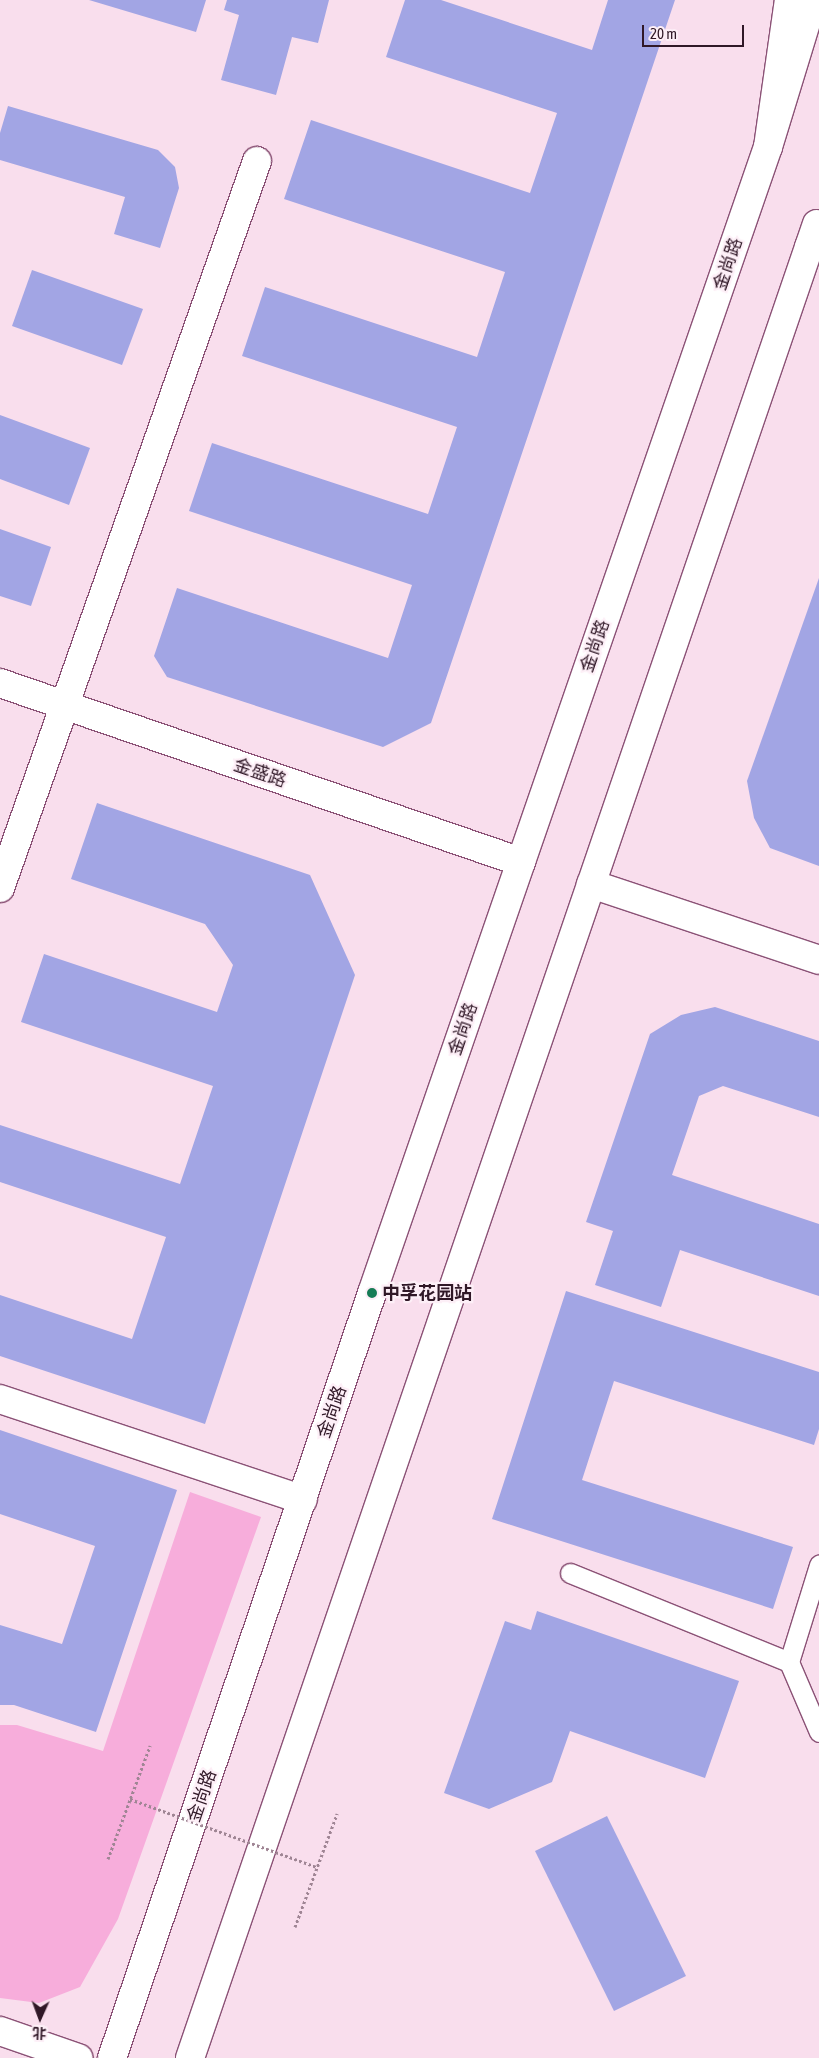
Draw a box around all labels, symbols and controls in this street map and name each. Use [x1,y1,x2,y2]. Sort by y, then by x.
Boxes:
scale bar [644,15,746,47]
text: 20 m [650,25,677,42]
street label: 金尚路 [709,235,747,293]
street label: 金尚路 [576,617,614,675]
street label: 金盛路 [231,754,289,792]
street label: 金尚路 [444,1000,482,1058]
place label: 中孚花园站 [382,1282,472,1304]
marker: 中孚花园站 [366,1287,378,1299]
street label: 金尚路 [313,1383,351,1441]
street label: 金尚路 [183,1767,221,1825]
north arrow [15,1993,65,2043]
text: 北 [32,2025,47,2041]

